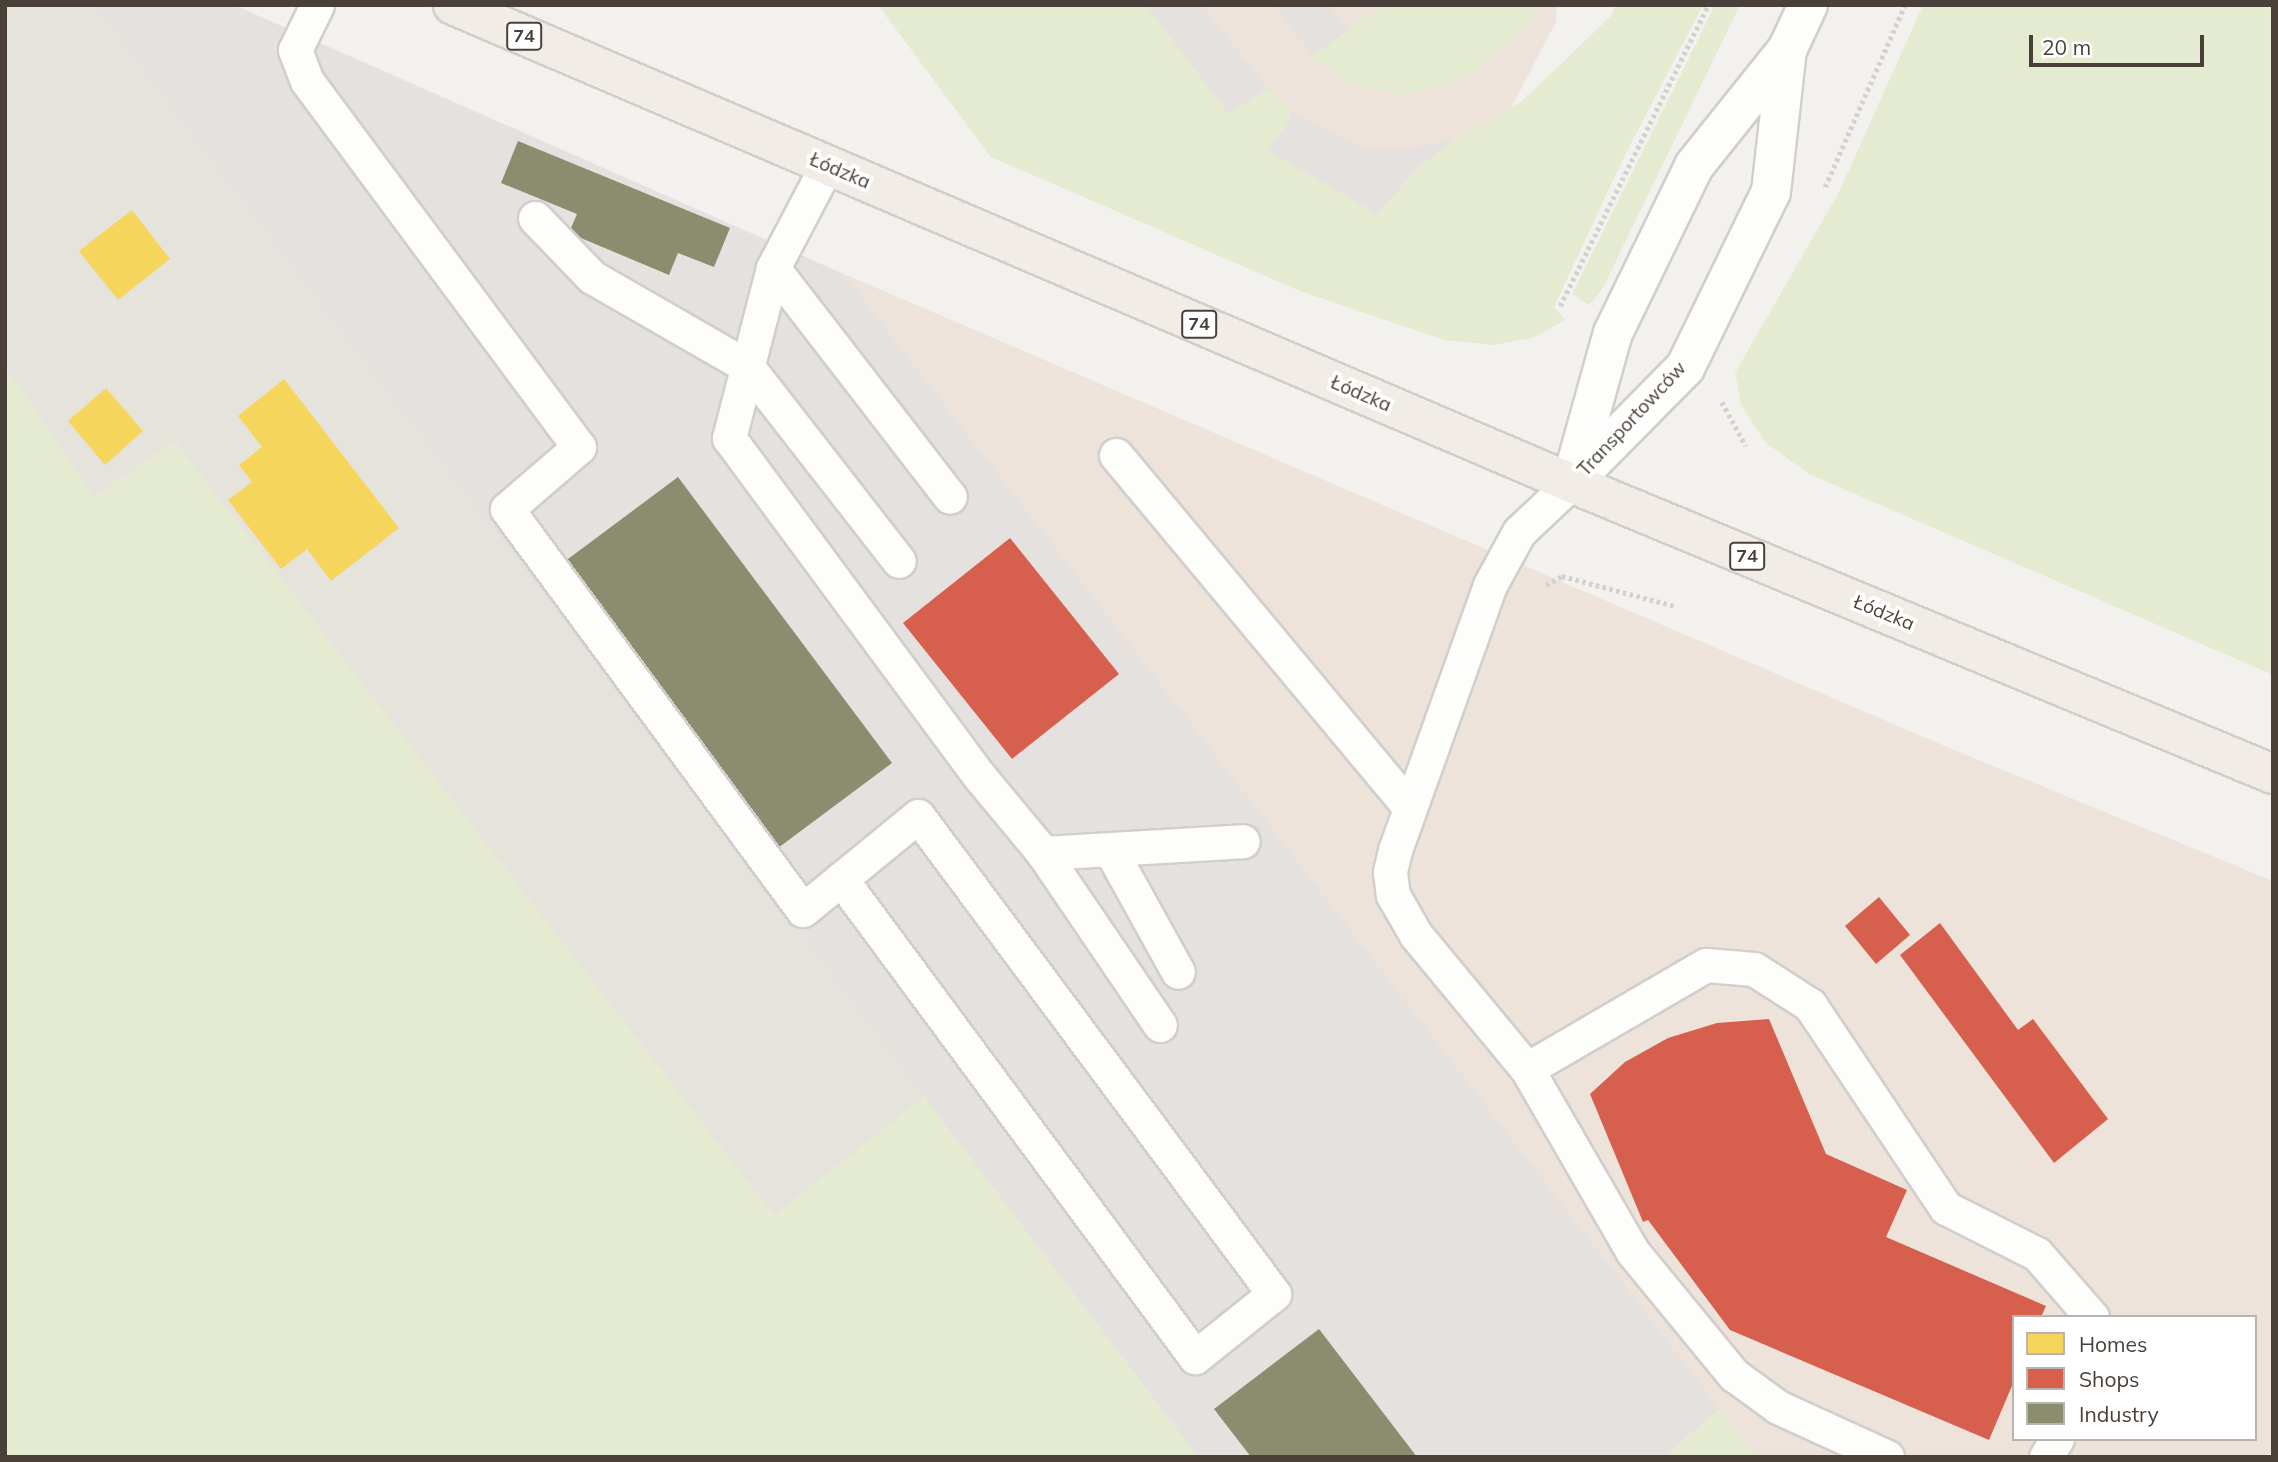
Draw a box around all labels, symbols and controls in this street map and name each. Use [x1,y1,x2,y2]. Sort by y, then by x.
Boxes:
scale bar [2033,21,2208,65]
road number: 74 [505,22,543,51]
text: 20 m [2042,34,2091,60]
street label: Łódzka [806,148,874,194]
road number: 74 [1180,310,1218,338]
street label: Transportowców [1573,357,1691,481]
street label: Łódzka [1327,371,1395,417]
road number: 74 [1728,542,1766,570]
street label: Łódzka [1850,591,1918,635]
legend [2012,1315,2257,1441]
text: Homes [2079,1331,2147,1357]
text: Shops [2079,1366,2139,1392]
text: Industry [2079,1401,2159,1427]

